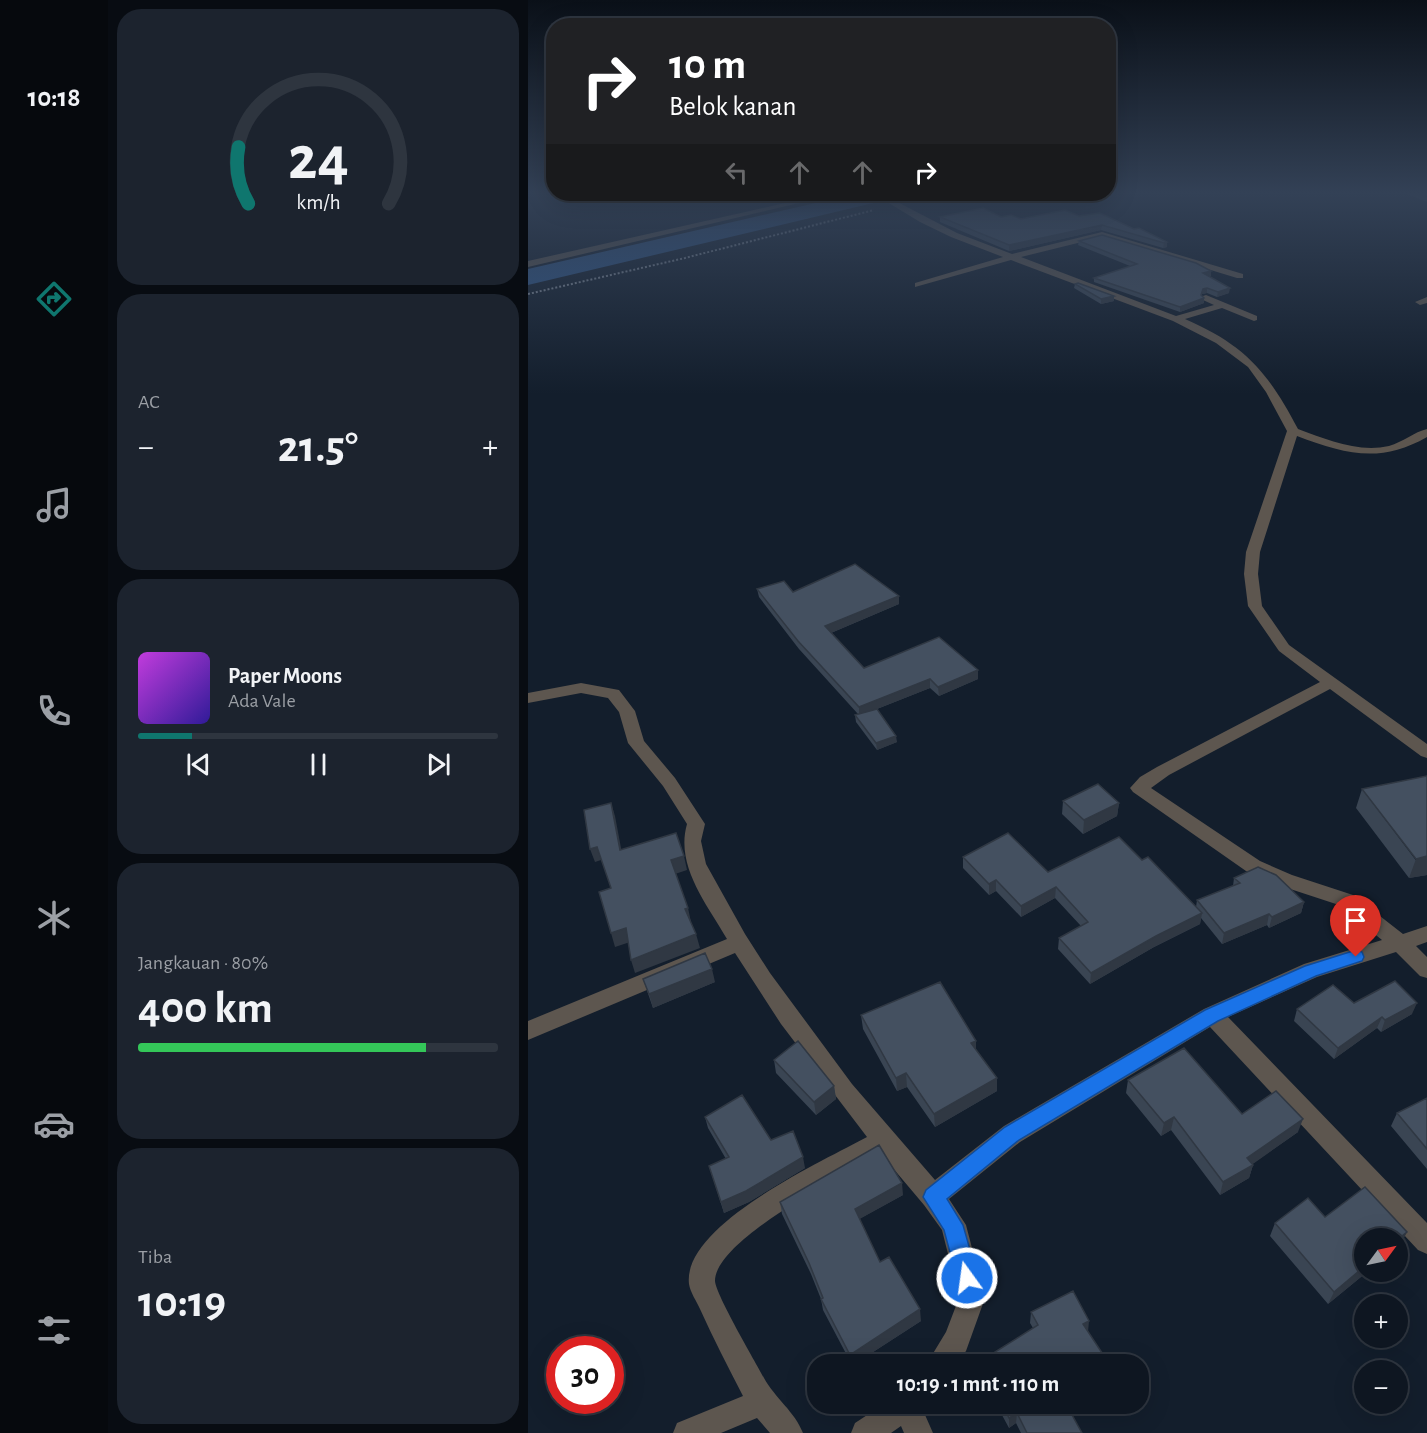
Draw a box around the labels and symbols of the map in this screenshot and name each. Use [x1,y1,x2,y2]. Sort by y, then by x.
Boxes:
pin [1330,895,1381,957]
north arrow [1354,1228,1408,1282]
position arrow [935,1246,999,1310]
speed limit sign: 30 [546,1336,624,1414]

